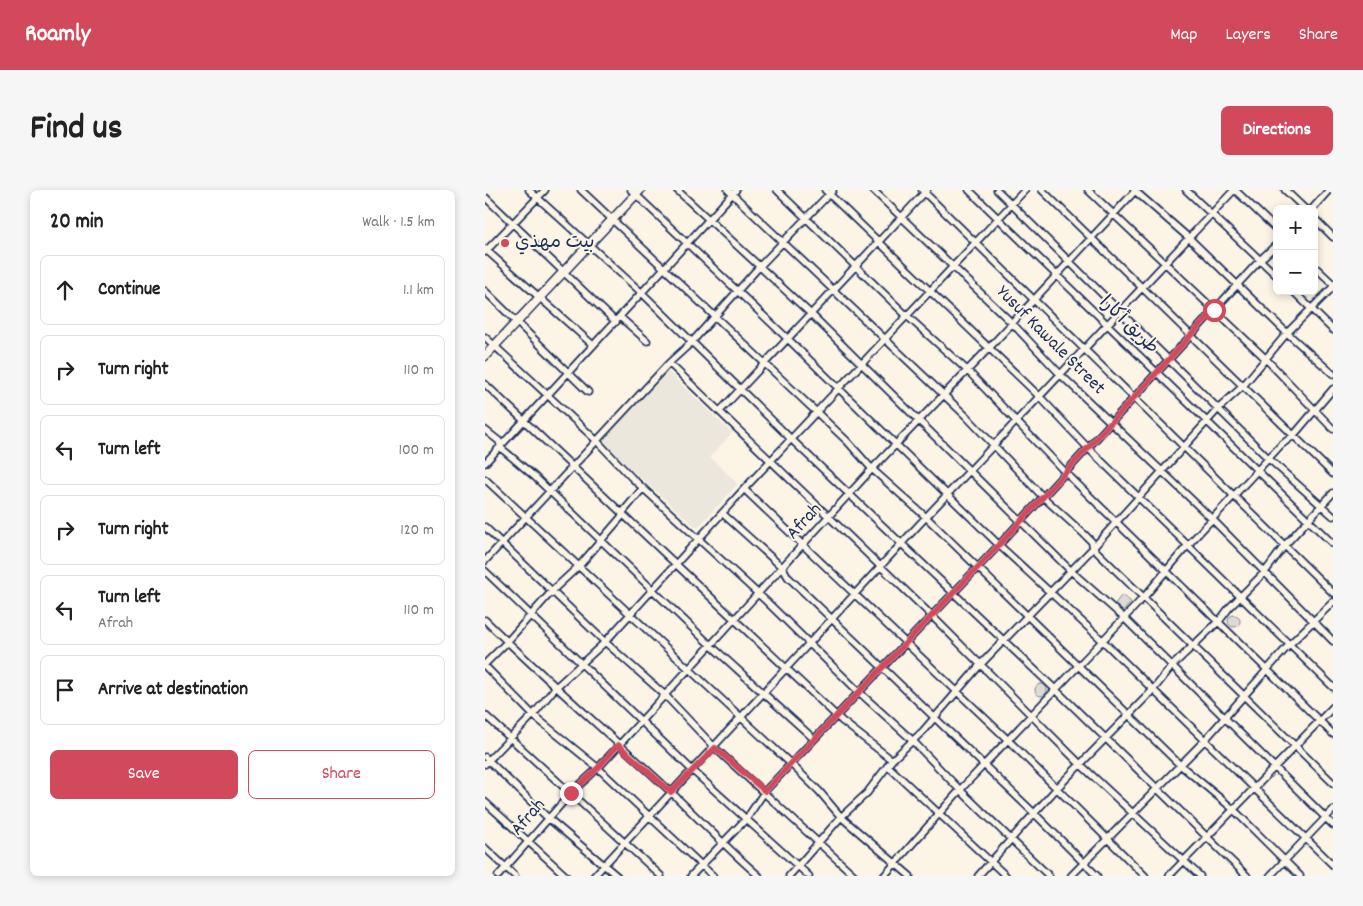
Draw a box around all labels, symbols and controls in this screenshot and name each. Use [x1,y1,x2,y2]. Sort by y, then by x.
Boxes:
text: Roamly [25,18,91,52]
text: Map [1170,23,1197,48]
text: Layers [1225,23,1271,48]
text: Share [1299,23,1338,48]
text: Find us [30,105,122,155]
button: Directions [1221,106,1333,155]
map controls [1273,205,1318,295]
button: + [1273,205,1318,250]
text: 20 min [50,208,103,238]
text: Walk · 1.5 km [362,211,435,234]
place label: بيت مهذي [515,230,595,257]
marker: بيت مهذي [499,237,511,249]
button: − [1273,250,1318,295]
icon: ahead [51,276,79,304]
text: Continue [98,277,160,304]
text: 1.1 km [403,279,434,302]
street label: Yusuf Kawale Street [989,280,1111,402]
street label: طريق أكارا [1092,291,1164,361]
route start [1203,299,1226,322]
icon: right [51,356,79,384]
text: Turn right [98,357,169,384]
text: 110 m [404,359,434,382]
icon: left [51,436,79,464]
text: Turn left [98,437,161,464]
text: 100 m [398,439,434,462]
street label: Afrah [781,498,829,546]
icon: right [51,516,79,544]
text: Turn right [98,517,169,544]
text: 120 m [400,519,434,542]
text: Turn left [98,585,161,612]
icon: left [51,596,79,624]
text: 110 m [404,599,434,622]
text: Afrah [98,612,133,635]
icon: arrive [51,676,79,704]
text: Arrive at destination [98,677,248,704]
button: Save [50,750,238,799]
button: Share [248,750,435,799]
route end [560,782,583,805]
street label: Afrah [505,793,553,843]

